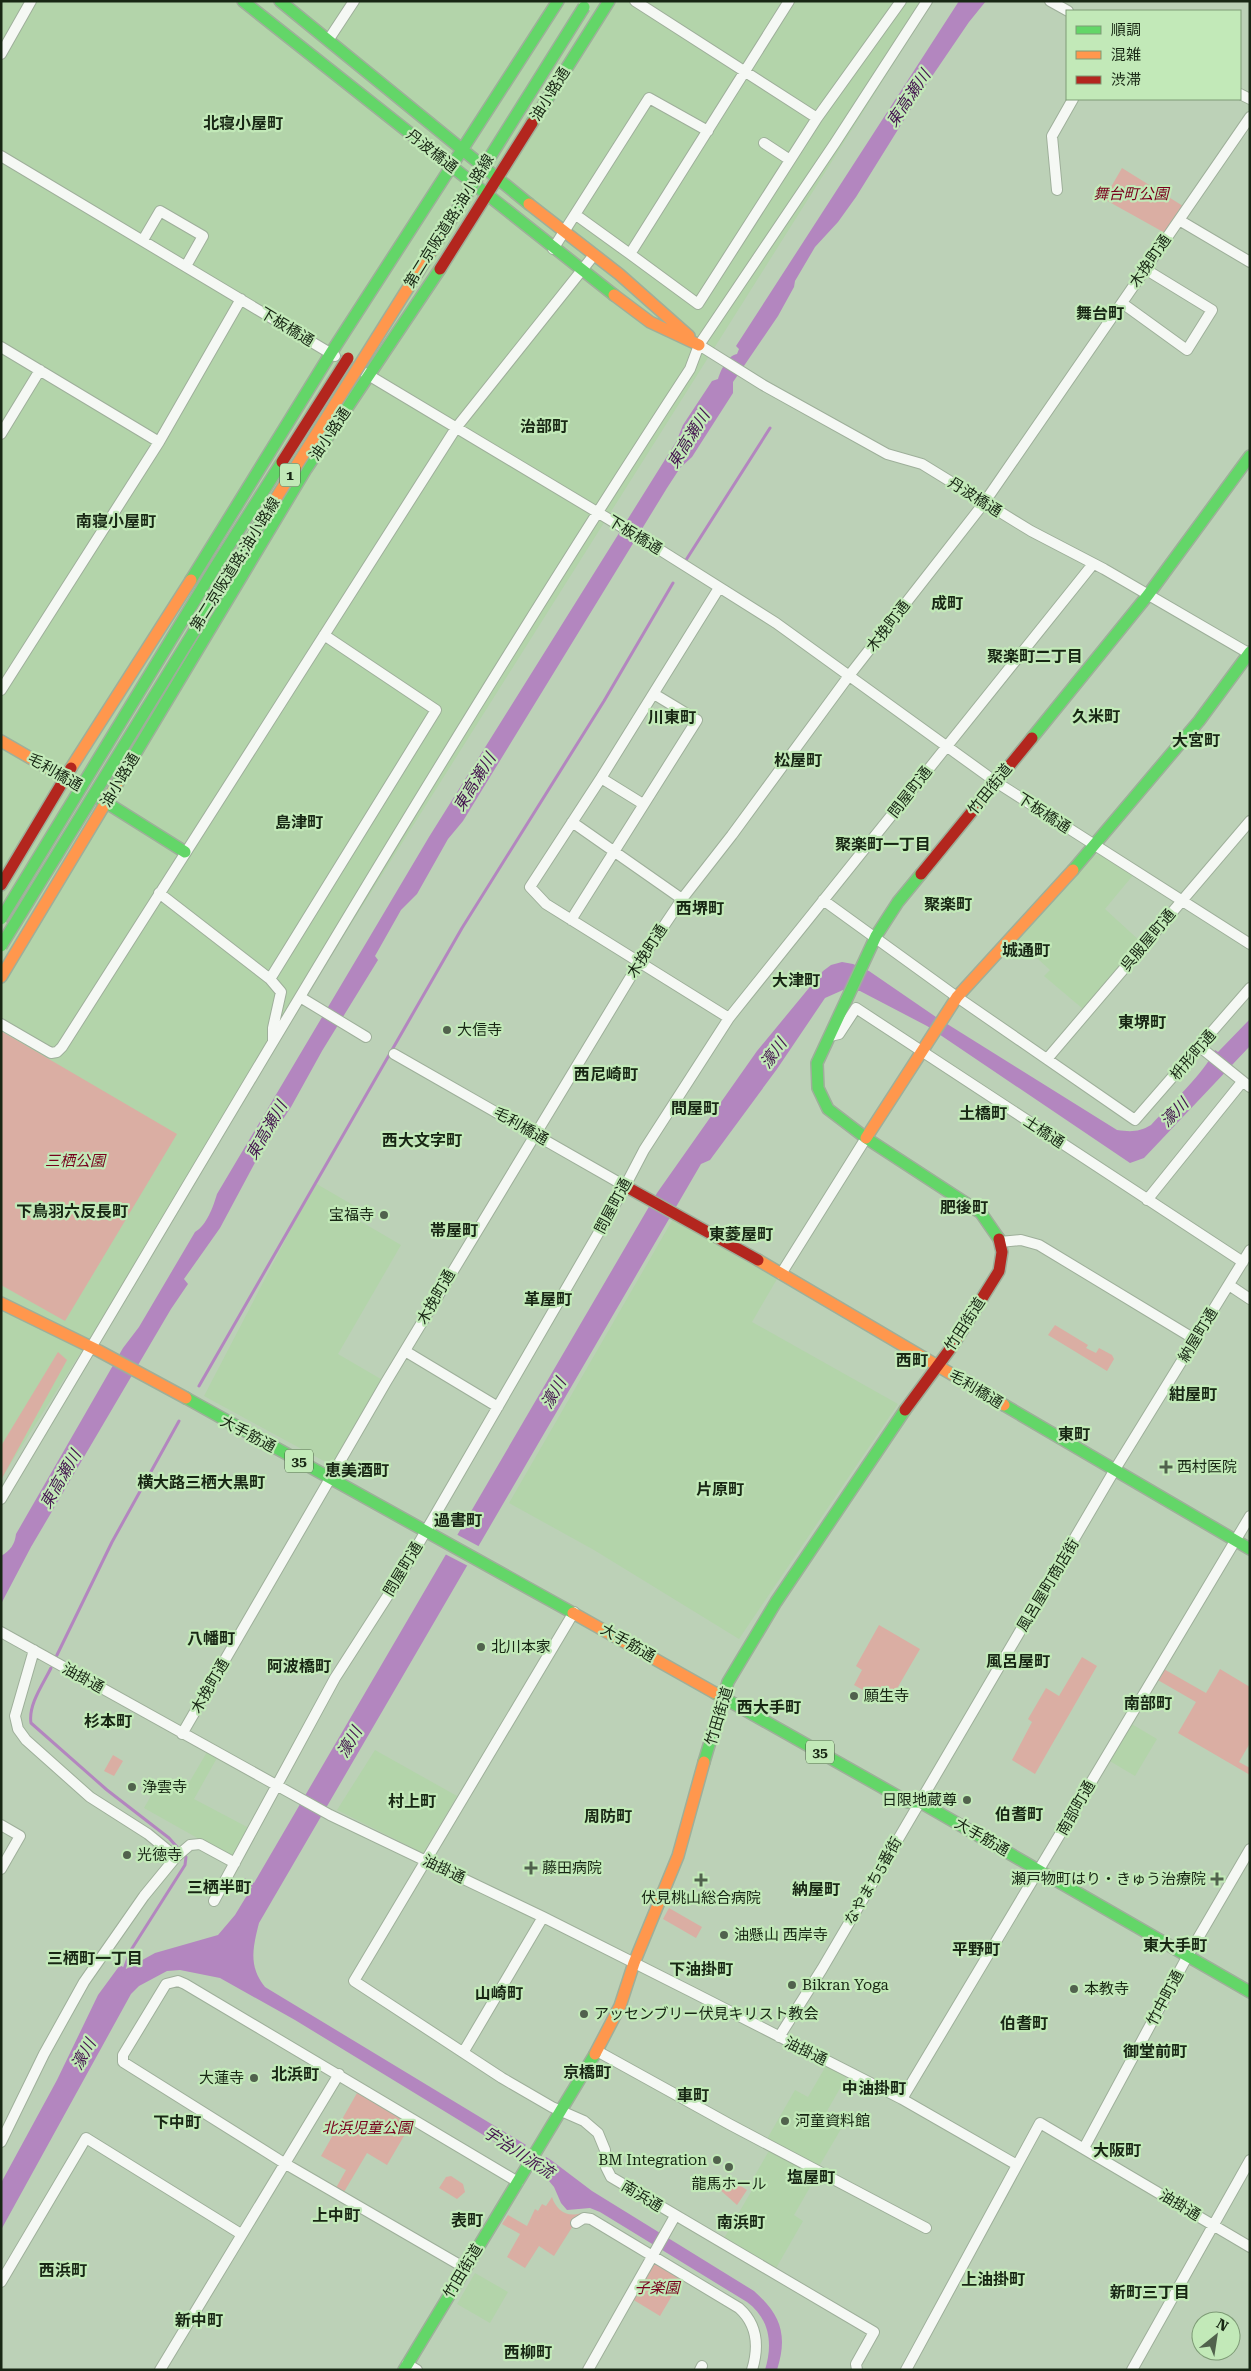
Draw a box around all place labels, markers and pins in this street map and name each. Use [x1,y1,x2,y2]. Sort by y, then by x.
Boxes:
place label: 大信寺 [457,1021,502,1039]
marker: 大信寺 [441,1024,453,1036]
place label: 宝福寺 [329,1206,374,1224]
marker: 宝福寺 [378,1209,390,1221]
place label: 西村医院 [1177,1458,1237,1476]
marker: 西村医院 [1159,1460,1173,1474]
place label: 北川本家 [491,1638,551,1656]
marker: 北川本家 [475,1641,487,1653]
place label: 願生寺 [864,1687,909,1705]
marker: 願生寺 [848,1690,860,1702]
place label: 浄雲寺 [142,1778,187,1796]
marker: 浄雲寺 [126,1781,138,1793]
place label: 日限地蔵尊 [882,1791,957,1809]
marker: 日限地蔵尊 [961,1794,973,1806]
place label: 光徳寺 [137,1846,182,1864]
marker: 光徳寺 [121,1849,133,1861]
place label: 藤田病院 [542,1859,602,1877]
marker: 藤田病院 [524,1861,538,1875]
place label: 瀬戸物町はり・きゅう治療院 [1011,1870,1206,1888]
marker: 瀬戸物町はり・きゅう治療院 [1210,1872,1224,1886]
marker: 伏見桃山総合病院 [694,1873,708,1887]
place label: 伏見桃山総合病院 [641,1889,761,1907]
place label: 油懸山 西岸寺 [734,1926,828,1944]
marker: 油懸山 西岸寺 [718,1929,730,1941]
place label: Bikran Yoga [802,1976,889,1994]
marker: Bikran Yoga [786,1979,798,1991]
place label: 本教寺 [1084,1980,1129,1998]
marker: 本教寺 [1068,1983,1080,1995]
place label: アッセンブリー伏見キリスト教会 [594,2005,819,2023]
marker: アッセンブリー伏見キリスト教会 [578,2008,590,2020]
place label: 大蓮寺 [199,2069,244,2087]
marker: 大蓮寺 [248,2072,260,2084]
place label: 河童資料館 [795,2112,870,2130]
marker: 河童資料館 [779,2115,791,2127]
place label: BM Integration [598,2151,707,2169]
marker: BM Integration [711,2154,723,2166]
marker: 龍馬ホール [723,2161,735,2173]
place label: 龍馬ホール [691,2175,767,2193]

